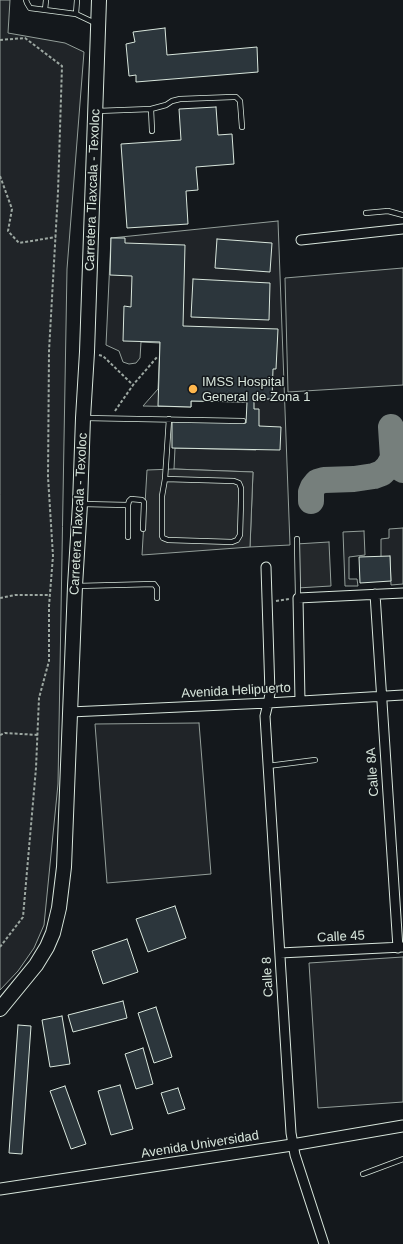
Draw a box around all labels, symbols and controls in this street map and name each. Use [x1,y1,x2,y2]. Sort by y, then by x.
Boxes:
street label: Carretera Tlaxcala - Texoloc [82,108,104,272]
place label: IMSS Hospital General de Zona 1 [202,374,310,405]
marker: IMSS Hospital General de Zona 1 [187,383,199,395]
street label: Carretera Tlaxcala - Texoloc [67,432,91,596]
street label: Avenida Helipuerto [181,680,291,702]
street label: Calle 8A [364,747,382,797]
street label: Calle 45 [317,928,365,946]
street label: Calle 8 [259,956,277,998]
street label: Avenida Universidad [140,1128,260,1162]

